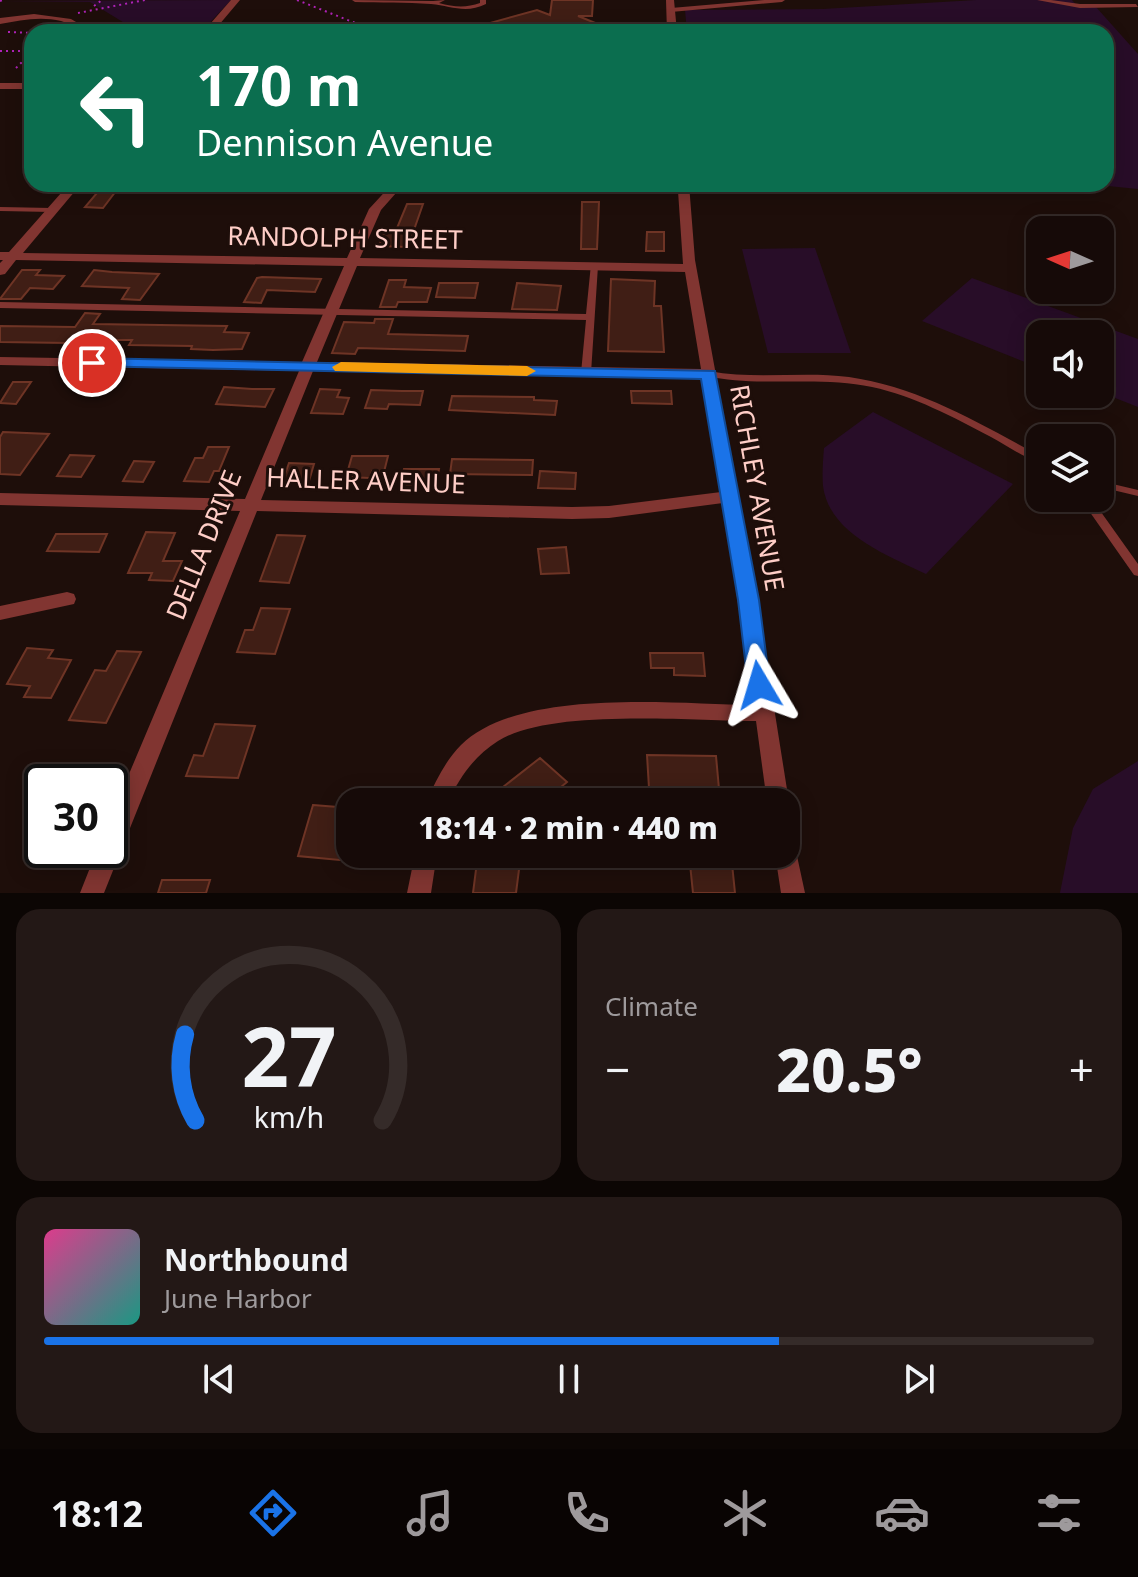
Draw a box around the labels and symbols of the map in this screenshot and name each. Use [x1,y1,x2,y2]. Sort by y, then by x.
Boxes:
north arrow [1026,216,1114,304]
street label: RANDOLPH STREET [227,217,464,257]
pin [58,329,126,397]
street label: RICHLEY AVENUE [722,382,794,594]
street label: HALLER AVENUE [266,459,466,501]
street label: DELLA DRIVE [157,465,249,625]
position arrow [717,643,801,727]
speed limit sign: 30 [24,764,128,868]

